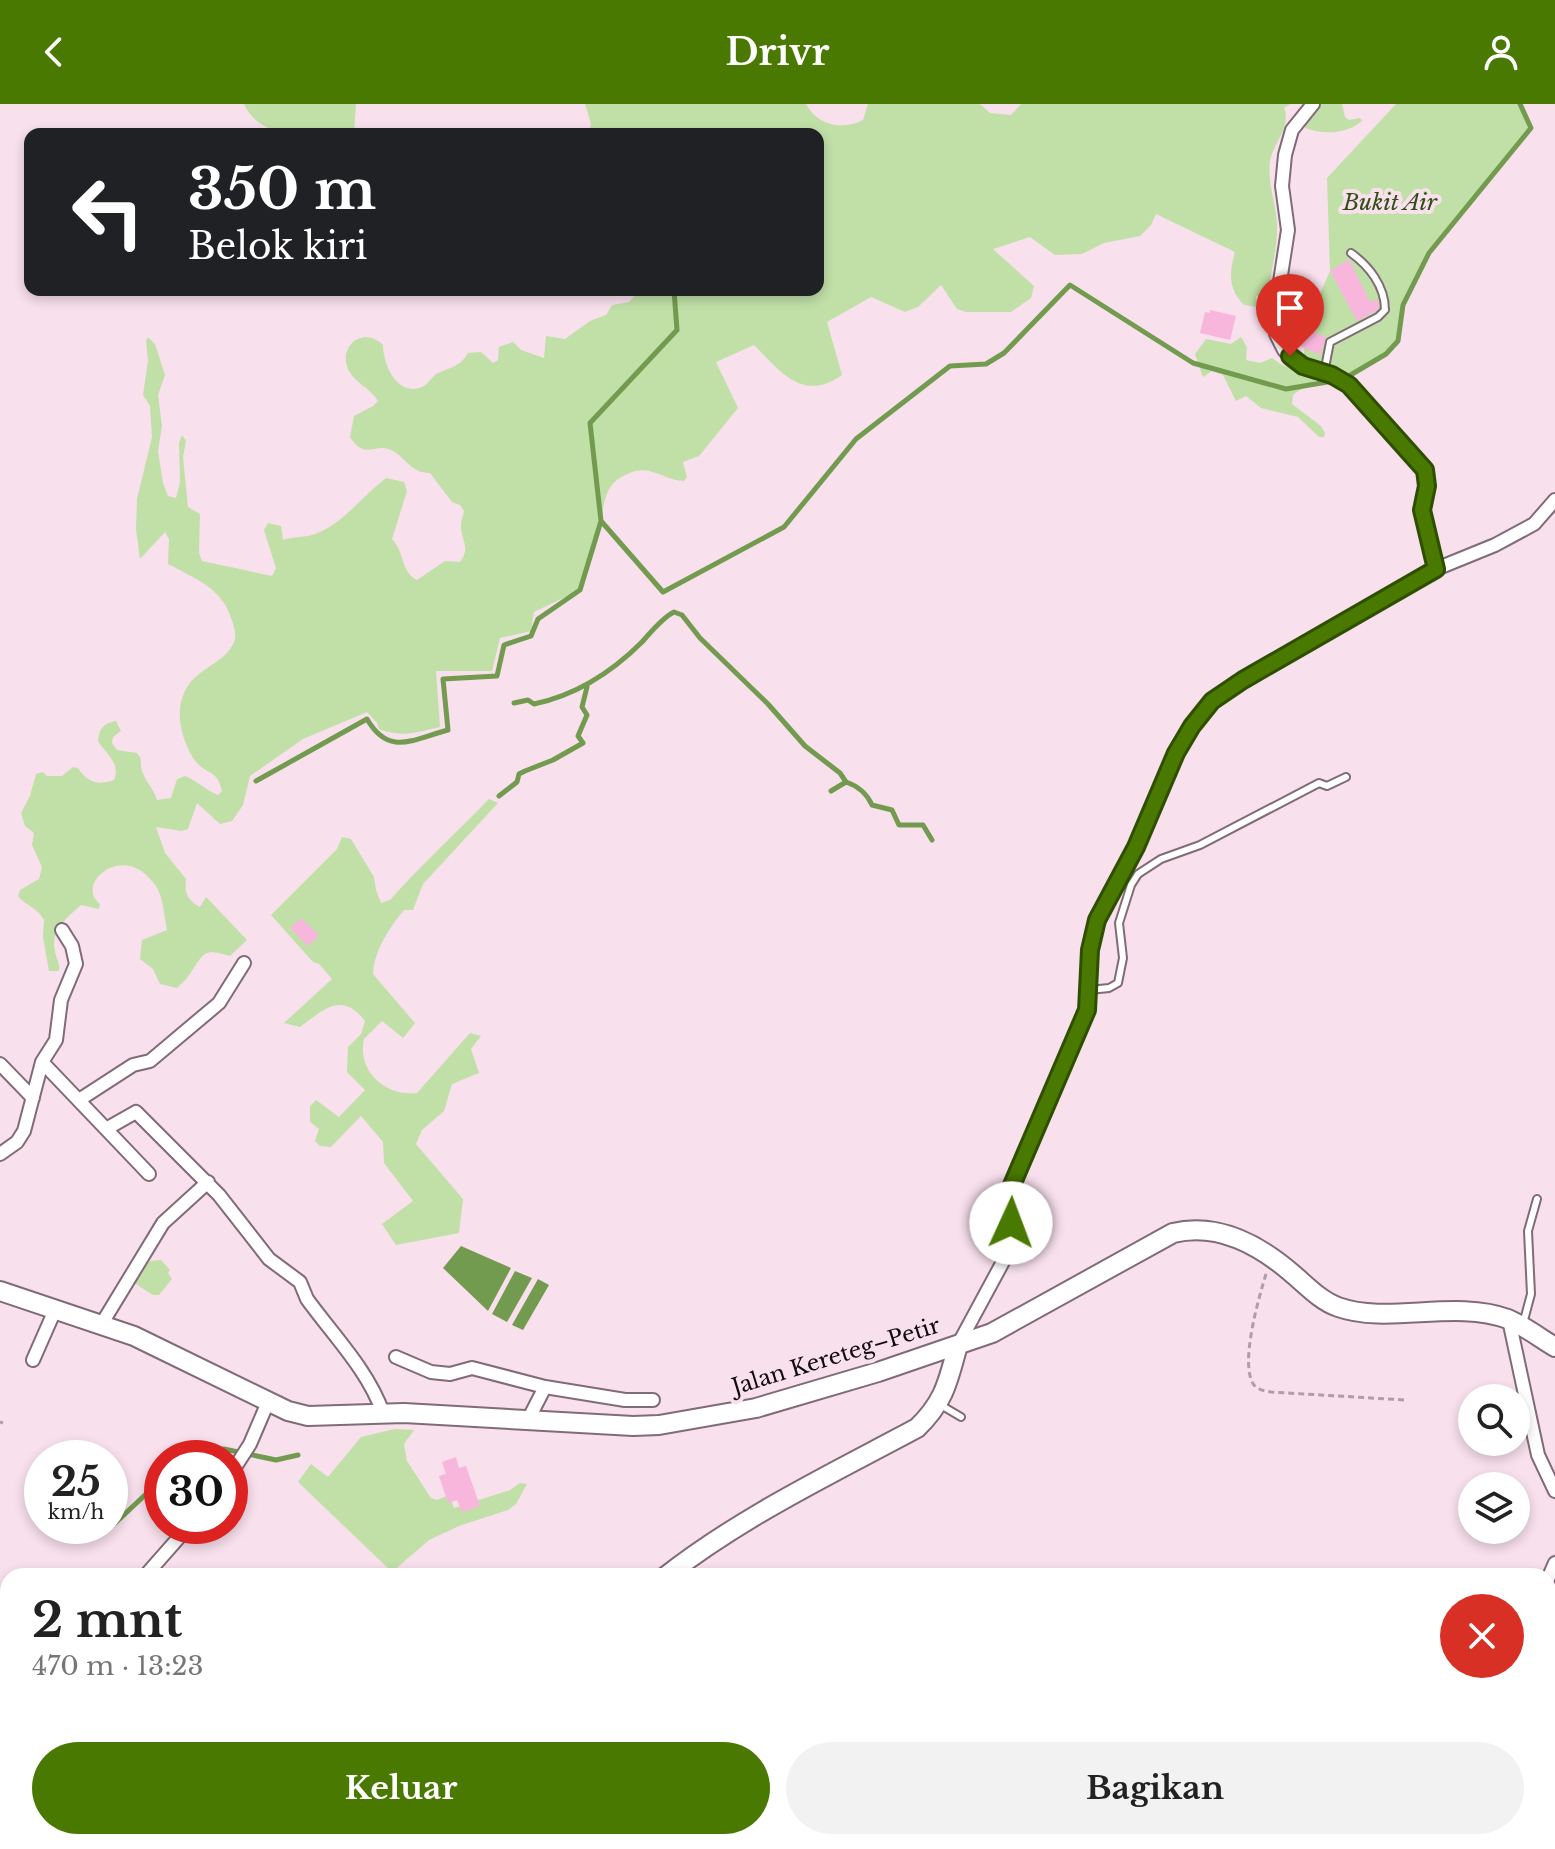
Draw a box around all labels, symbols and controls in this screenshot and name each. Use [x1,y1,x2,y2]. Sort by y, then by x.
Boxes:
icon: back [32,30,76,74]
text: Drivr [725,30,830,75]
icon: person [1479,30,1523,74]
text: 350 m [188,155,376,224]
icon: left [56,160,160,264]
park label: Bukit Air [1342,189,1438,216]
text: Belok kiri [188,224,367,269]
pin [1256,274,1324,356]
icon: arrive [1268,286,1312,330]
position arrow [969,1181,1053,1265]
street label: Jalan Kereteg–Petir [726,1311,944,1401]
map controls [1458,1384,1530,1544]
button: search [1458,1384,1530,1456]
speed limit sign: 30 [144,1440,248,1544]
text: 25 [51,1457,101,1507]
button: layers [1458,1472,1530,1544]
text: km/h [48,1500,104,1524]
text: 2 mnt [32,1590,182,1650]
button: close [1440,1594,1524,1678]
text: 470 m · 13:23 [32,1650,204,1682]
button: Keluar [32,1742,770,1834]
button: Bagikan [786,1742,1524,1834]

